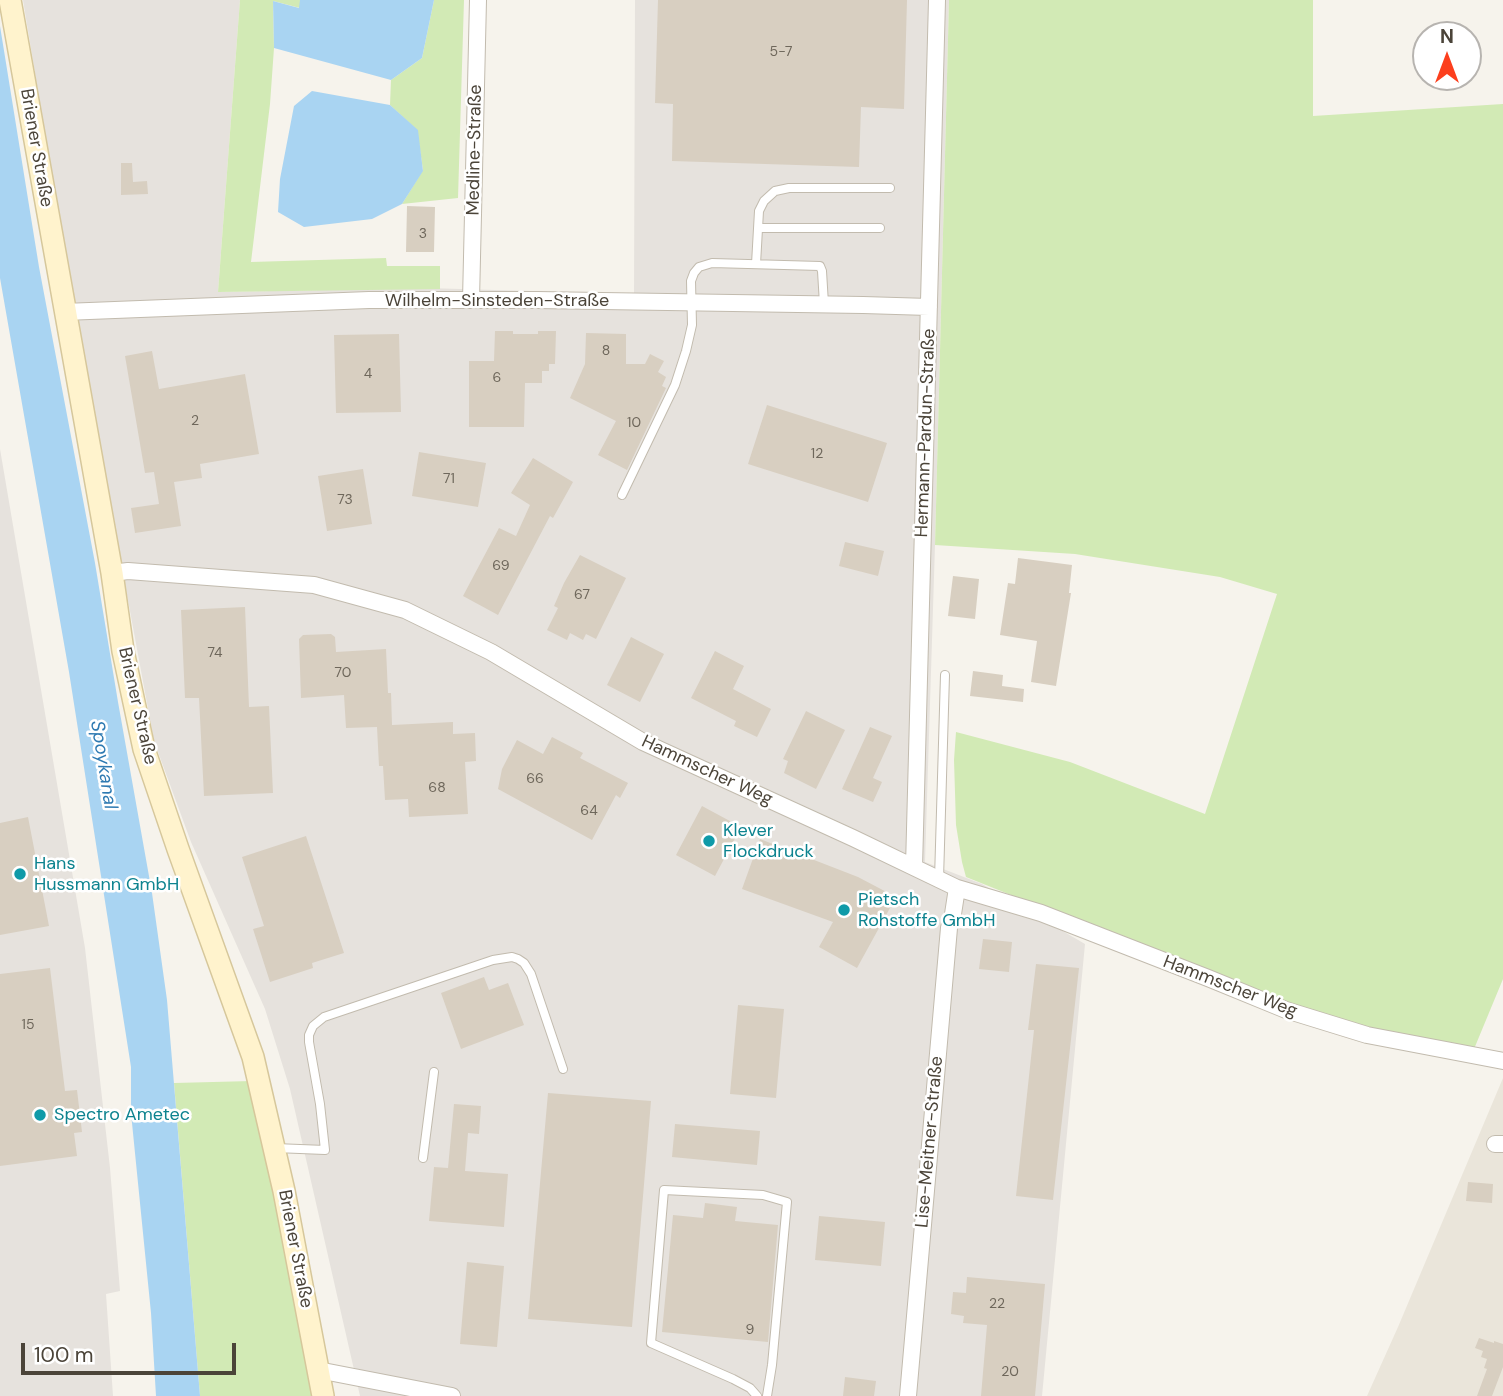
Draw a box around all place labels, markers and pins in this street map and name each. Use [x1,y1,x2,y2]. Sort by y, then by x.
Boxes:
place label: Klever Flockdruck [723,820,814,862]
marker: Klever Flockdruck [701,833,717,849]
place label: Hans Hussmann GmbH [34,853,179,896]
marker: Hans Hussmann GmbH [12,866,28,882]
place label: Pietsch Rohstoffe GmbH [858,889,995,932]
marker: Pietsch Rohstoffe GmbH [836,902,852,918]
place label: Spectro Ametec [54,1104,190,1126]
marker: Spectro Ametec [32,1107,48,1123]

